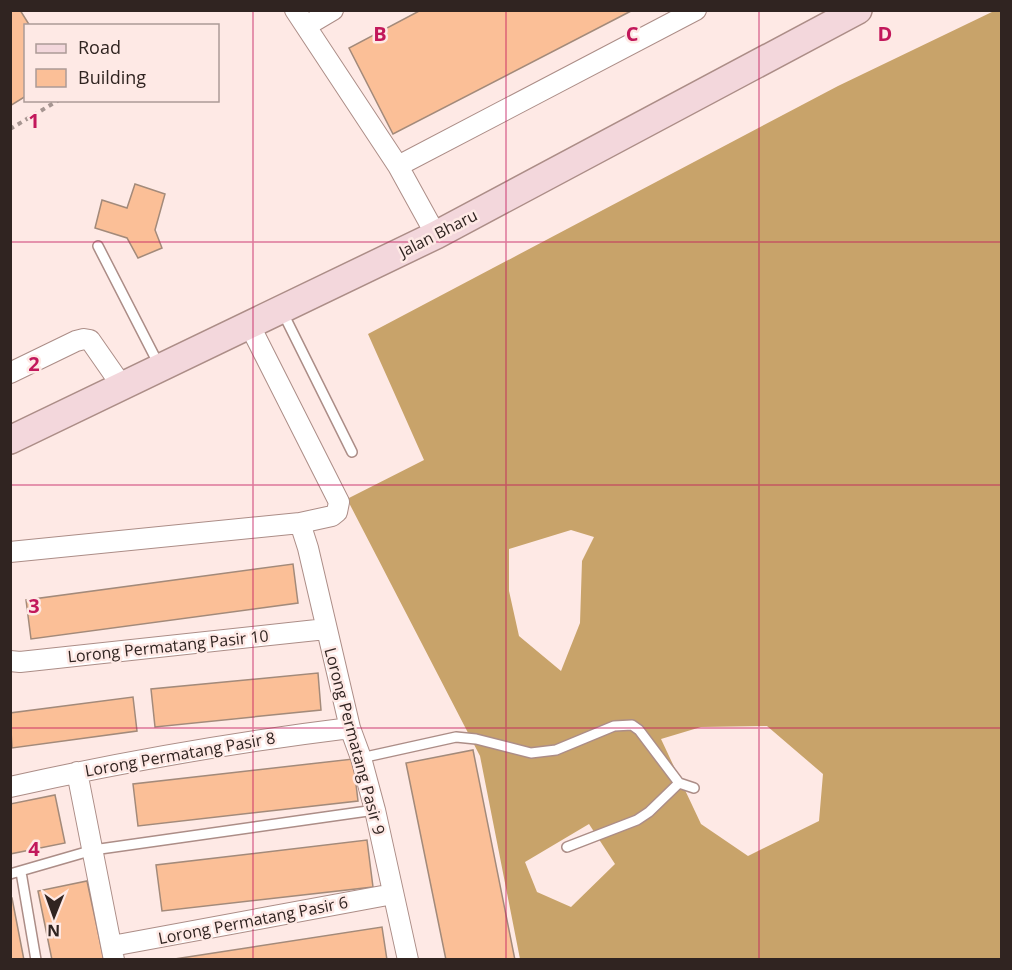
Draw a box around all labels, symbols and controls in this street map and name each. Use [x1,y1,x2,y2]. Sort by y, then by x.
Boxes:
text: B [373,20,387,47]
text: C [626,20,639,47]
text: D [878,20,892,47]
legend [24,24,219,102]
text: Road [78,35,121,59]
text: Building [78,65,146,89]
text: 1 [28,107,40,134]
street label: Jalan Bharu [393,204,481,263]
text: 2 [28,350,40,377]
text: 3 [28,592,40,619]
street label: Lorong Permatang Pasir 10 [66,624,270,668]
street label: Lorong Permatang Pasir 9 [319,645,391,837]
street label: Lorong Permatang Pasir 8 [83,726,277,782]
text: 4 [28,835,40,862]
north arrow [24,886,84,946]
street label: Lorong Permatang Pasir 6 [156,891,350,949]
text: N [47,920,60,942]

